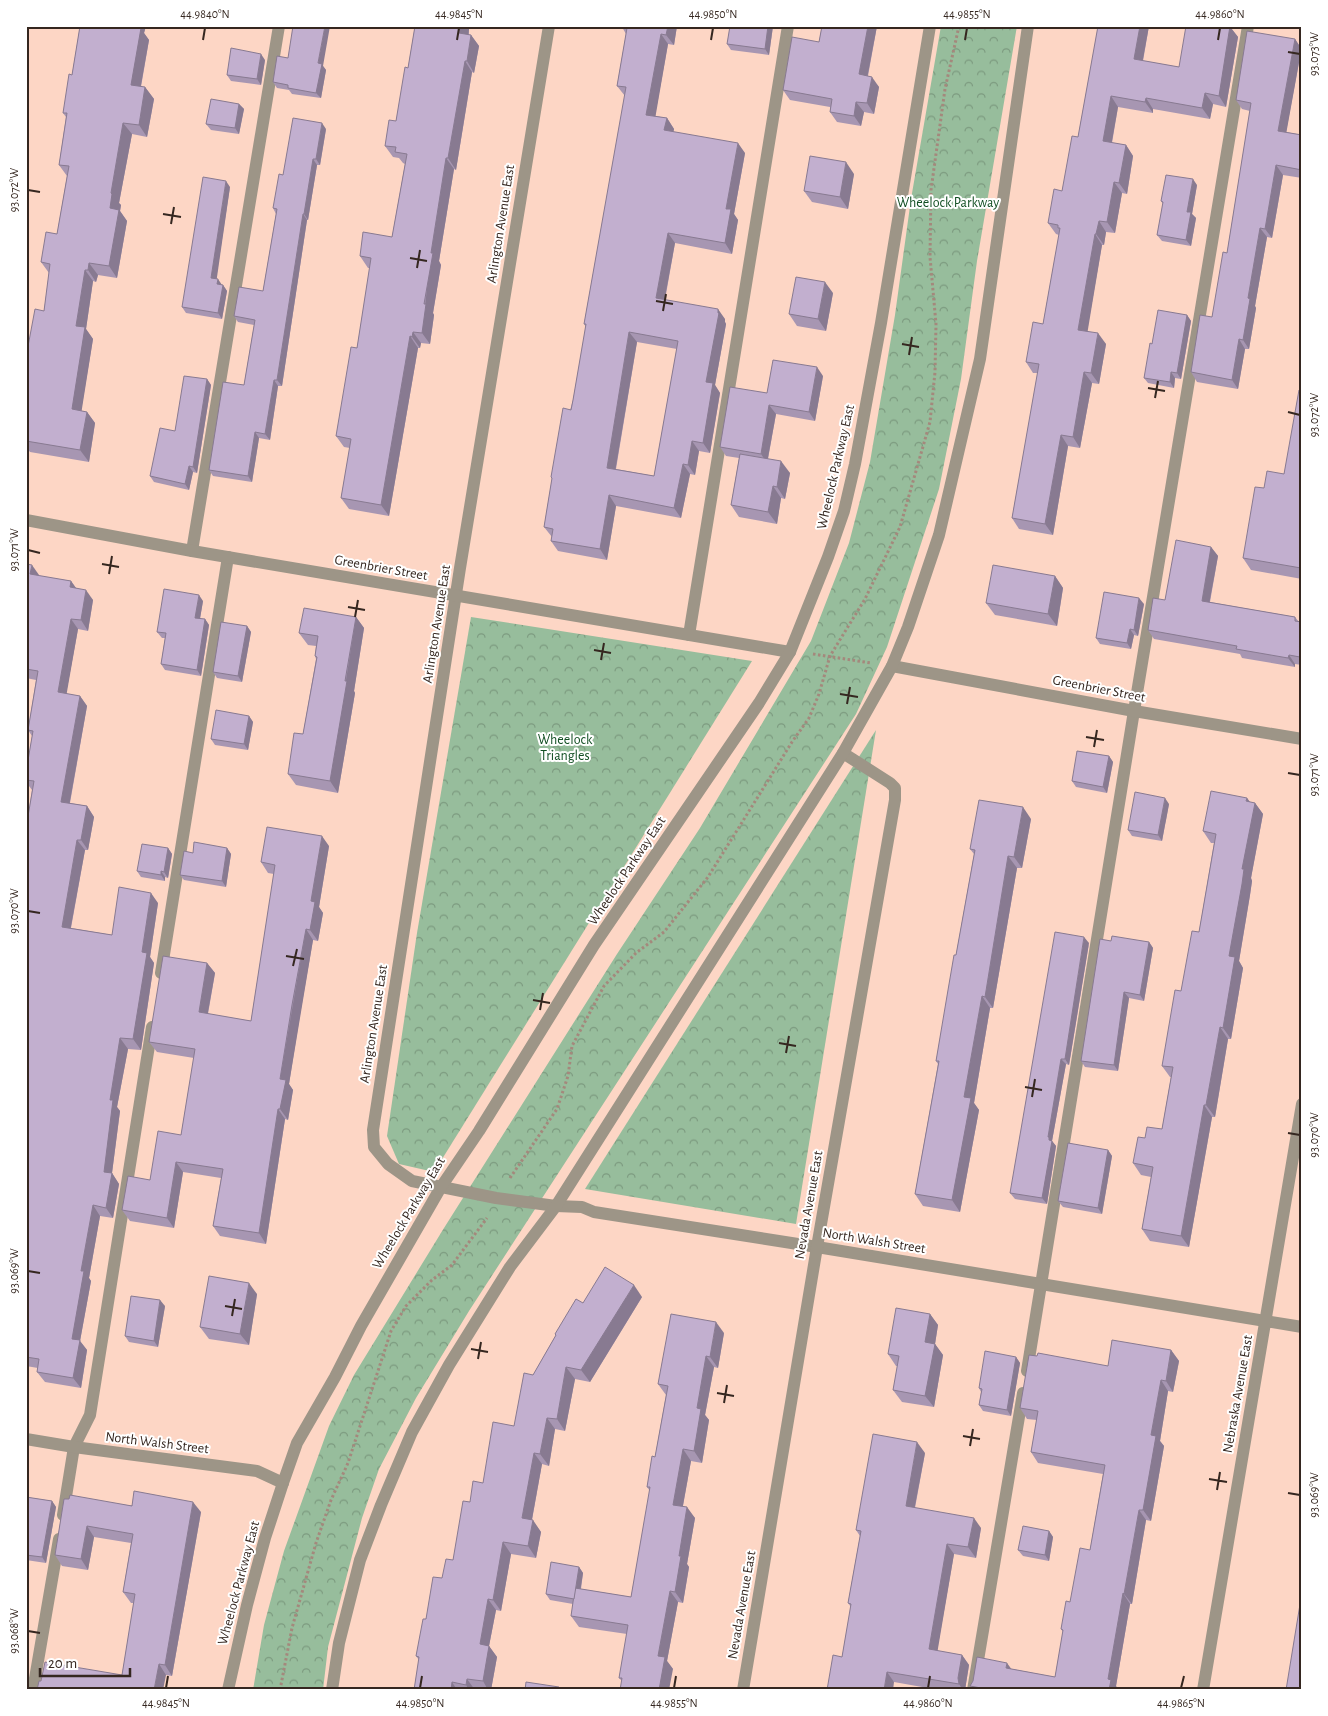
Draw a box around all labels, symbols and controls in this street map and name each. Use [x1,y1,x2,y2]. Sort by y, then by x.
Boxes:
text: 44.9840°N [180,8,230,20]
text: 44.9845°N [435,8,483,20]
text: 44.9850°N [689,8,737,20]
text: 44.9855°N [943,8,991,20]
text: 44.9860°N [1195,8,1245,20]
text: 93.073°W [1308,32,1320,76]
street label: Arlington Avenue East [485,163,517,284]
text: 93.072°W [8,167,20,212]
park label: Wheelock Parkway [897,196,999,210]
text: 93.072°W [1308,392,1320,437]
street label: Wheelock Parkway East [815,403,857,531]
text: 93.071°W [8,528,20,572]
street label: Greenbrier Street [334,553,429,583]
street label: Arlington Avenue East [421,563,453,684]
street label: Greenbrier Street [1052,673,1147,705]
park label: Wheelock Triangles [538,733,593,763]
text: 93.071°W [1308,753,1320,797]
street label: Wheelock Parkway East [586,814,669,928]
text: 93.070°W [8,888,20,934]
street label: Arlington Avenue East [358,963,390,1084]
text: 93.070°W [1308,1112,1320,1158]
street label: Nevada Avenue East [793,1149,826,1260]
street label: Wheelock Parkway East [370,1154,448,1271]
street label: North Walsh Street [822,1226,927,1256]
text: 93.069°W [8,1248,20,1294]
street label: Nebraska Avenue East [1221,1333,1255,1454]
street label: North Walsh Street [105,1430,210,1456]
text: 93.069°W [1308,1472,1320,1518]
street label: Wheelock Parkway East [216,1519,262,1646]
street label: Nevada Avenue East [726,1549,759,1660]
text: 93.068°W [8,1608,20,1654]
scale bar [40,1646,130,1678]
text: 20 m [48,1656,77,1671]
text: 44.9845°N [142,1697,190,1709]
text: 44.9850°N [396,1697,444,1709]
text: 44.9855°N [650,1697,698,1709]
text: 44.9860°N [903,1697,953,1709]
text: 44.9865°N [1157,1697,1205,1709]

